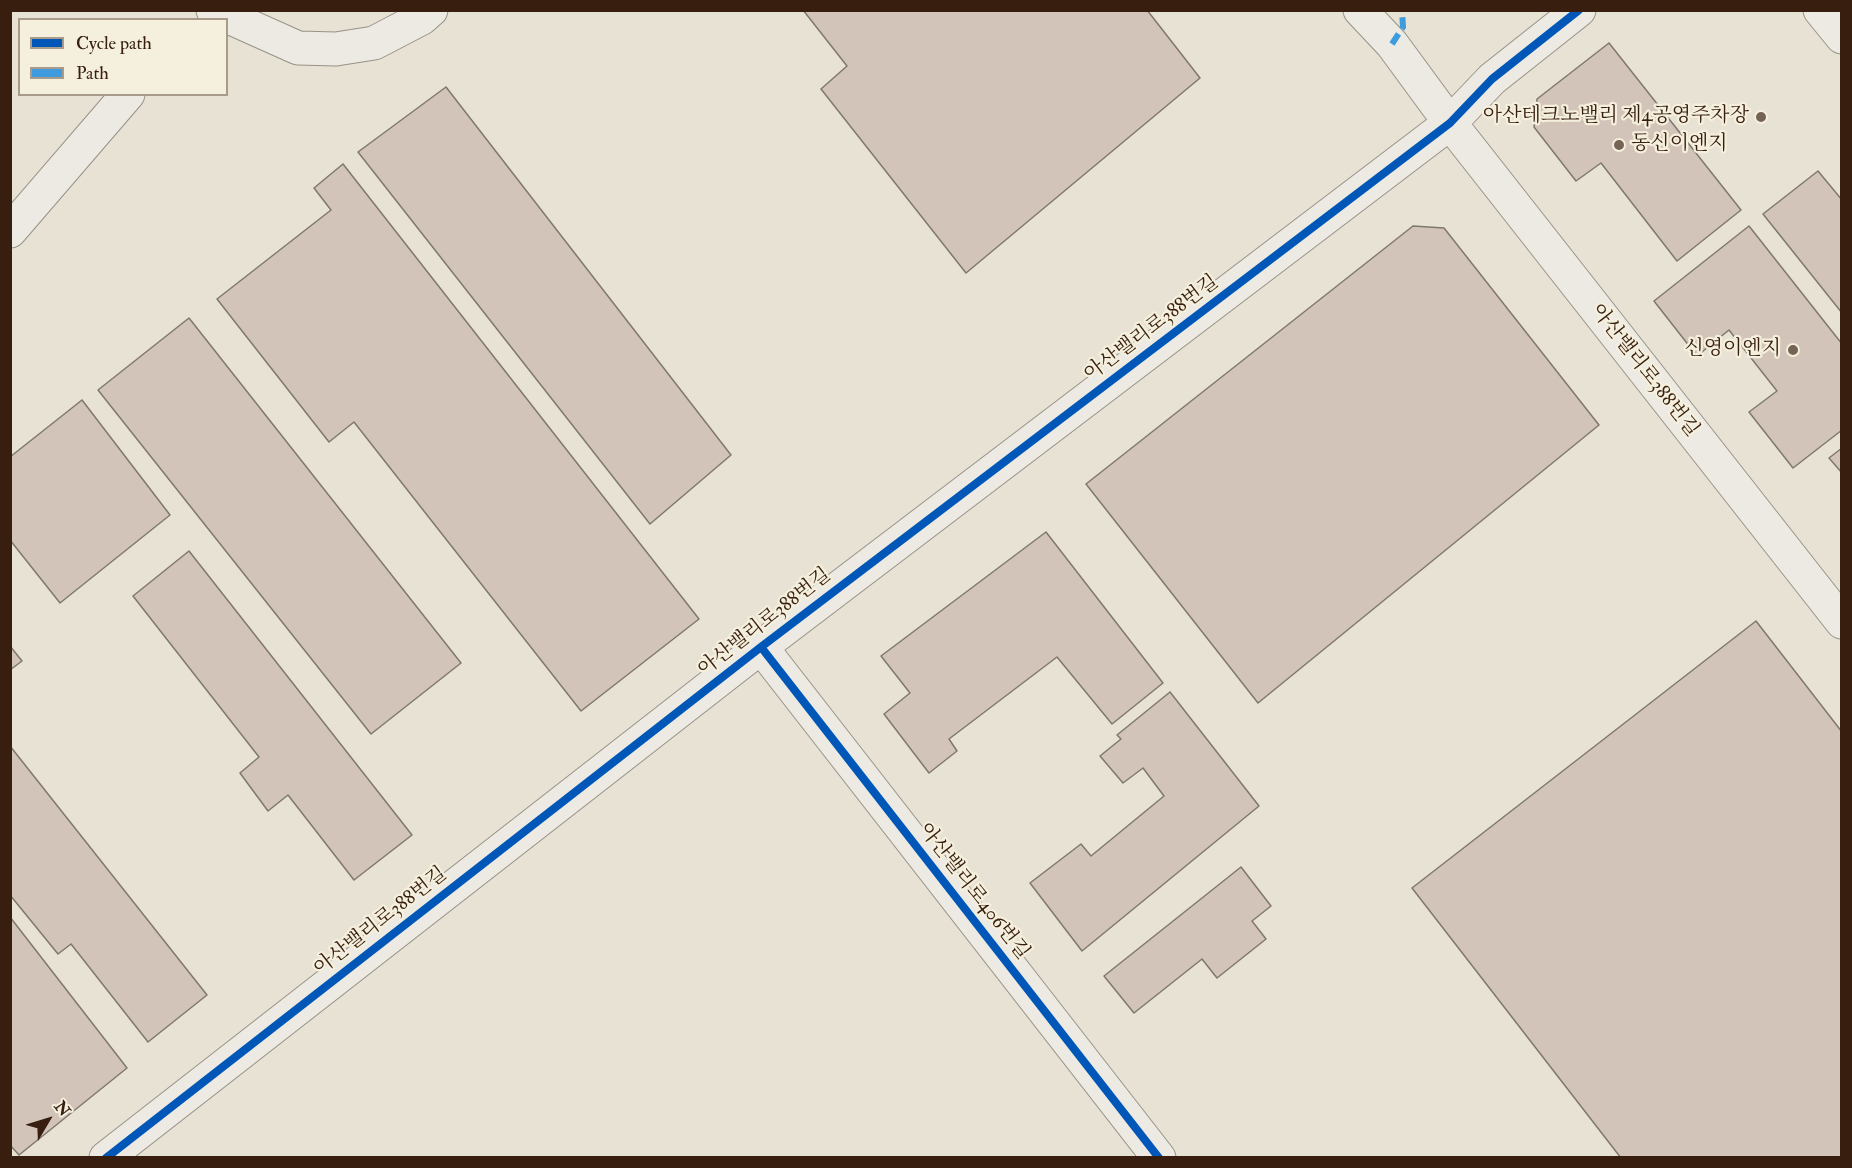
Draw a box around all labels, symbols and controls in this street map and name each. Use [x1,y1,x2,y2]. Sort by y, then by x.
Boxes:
legend [18,18,228,96]
text: Cycle path [76,32,152,55]
text: Path [76,62,109,85]
place label: 아산테크노밸리 제4공영주차장 [1483,105,1749,129]
marker: 아산테크노밸리 제4공영주차장 [1754,110,1768,124]
place label: 동신이엔지 [1631,133,1728,157]
marker: 동신이엔지 [1612,138,1626,152]
street label: 아산밸리로388번길 [1080,271,1224,387]
street label: 아산밸리로388번길 [1585,300,1703,442]
place label: 신영이엔지 [1684,338,1781,362]
marker: 신영이엔지 [1786,343,1800,357]
street label: 아산밸리로388번길 [694,564,836,682]
street label: 아산밸리로406번길 [912,819,1034,965]
street label: 아산밸리로388번길 [310,863,452,981]
north arrow [18,1090,78,1150]
text: N [50,1097,74,1121]

